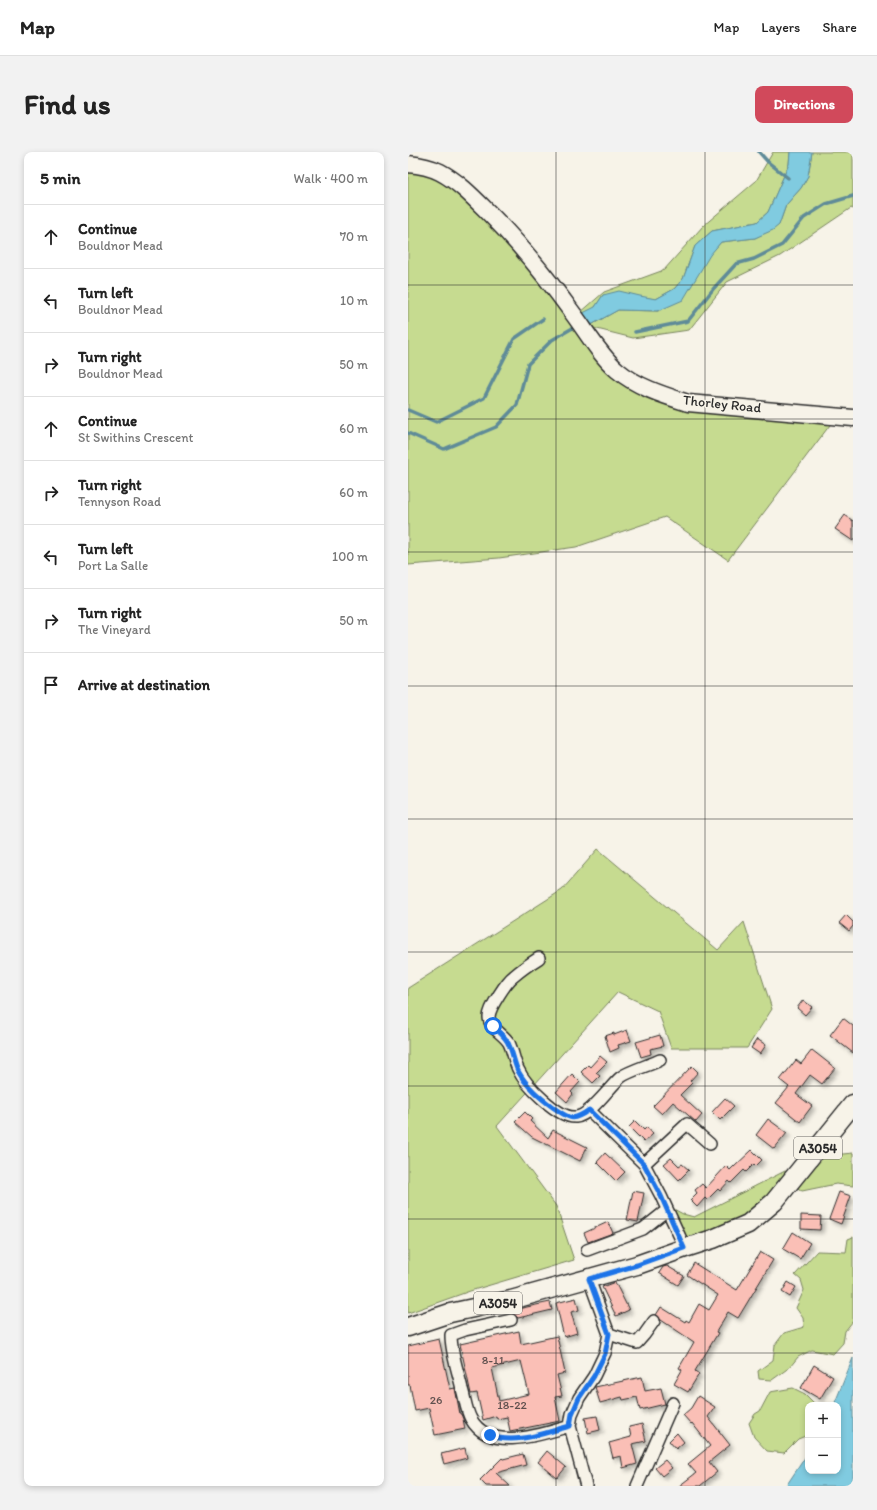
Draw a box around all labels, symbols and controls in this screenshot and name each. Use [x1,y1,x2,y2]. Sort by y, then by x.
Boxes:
text: Map [20,16,55,39]
text: Map [714,19,739,36]
text: Layers [761,19,800,36]
text: Share [822,19,857,36]
button: Directions [755,86,853,123]
text: Find us [24,87,111,121]
text: 5 min [40,168,80,188]
text: Walk · 400 m [294,171,368,186]
text: Continue [78,220,137,238]
icon: ahead [40,226,62,248]
text: 70 m [340,229,368,244]
text: Bouldnor Mead [78,238,163,253]
text: Turn left [78,284,133,302]
icon: left [40,290,62,312]
text: 10 m [340,293,368,308]
text: Bouldnor Mead [78,302,163,317]
text: Turn right [78,348,142,366]
icon: right [40,354,62,376]
text: 50 m [339,357,368,372]
text: Bouldnor Mead [78,366,163,381]
street label: Thorley Road [682,391,762,417]
text: Continue [78,412,137,430]
icon: ahead [40,418,62,440]
text: 60 m [339,421,368,436]
text: St Swithins Crescent [78,430,193,445]
text: Turn right [78,476,142,494]
icon: right [40,482,62,504]
text: 60 m [339,485,368,500]
text: Tennyson Road [78,494,161,509]
text: Turn left [78,540,133,558]
icon: left [40,546,62,568]
text: 100 m [332,549,368,564]
text: Port La Salle [78,558,148,573]
text: Turn right [78,604,142,622]
icon: right [40,610,62,632]
text: 50 m [339,613,368,628]
text: The Vineyard [78,622,151,637]
icon: arrive [40,674,62,696]
text: Arrive at destination [78,676,210,694]
route start [484,1017,502,1035]
road number: A3054 [794,1137,842,1159]
road number: A3054 [474,1292,522,1314]
house number: 8-11 [482,1353,505,1367]
house number: 26 [430,1393,442,1407]
house number: 18-22 [497,1398,527,1412]
map controls [805,1402,841,1474]
button: + [805,1402,841,1438]
route end [481,1426,499,1444]
button: − [805,1438,841,1474]

